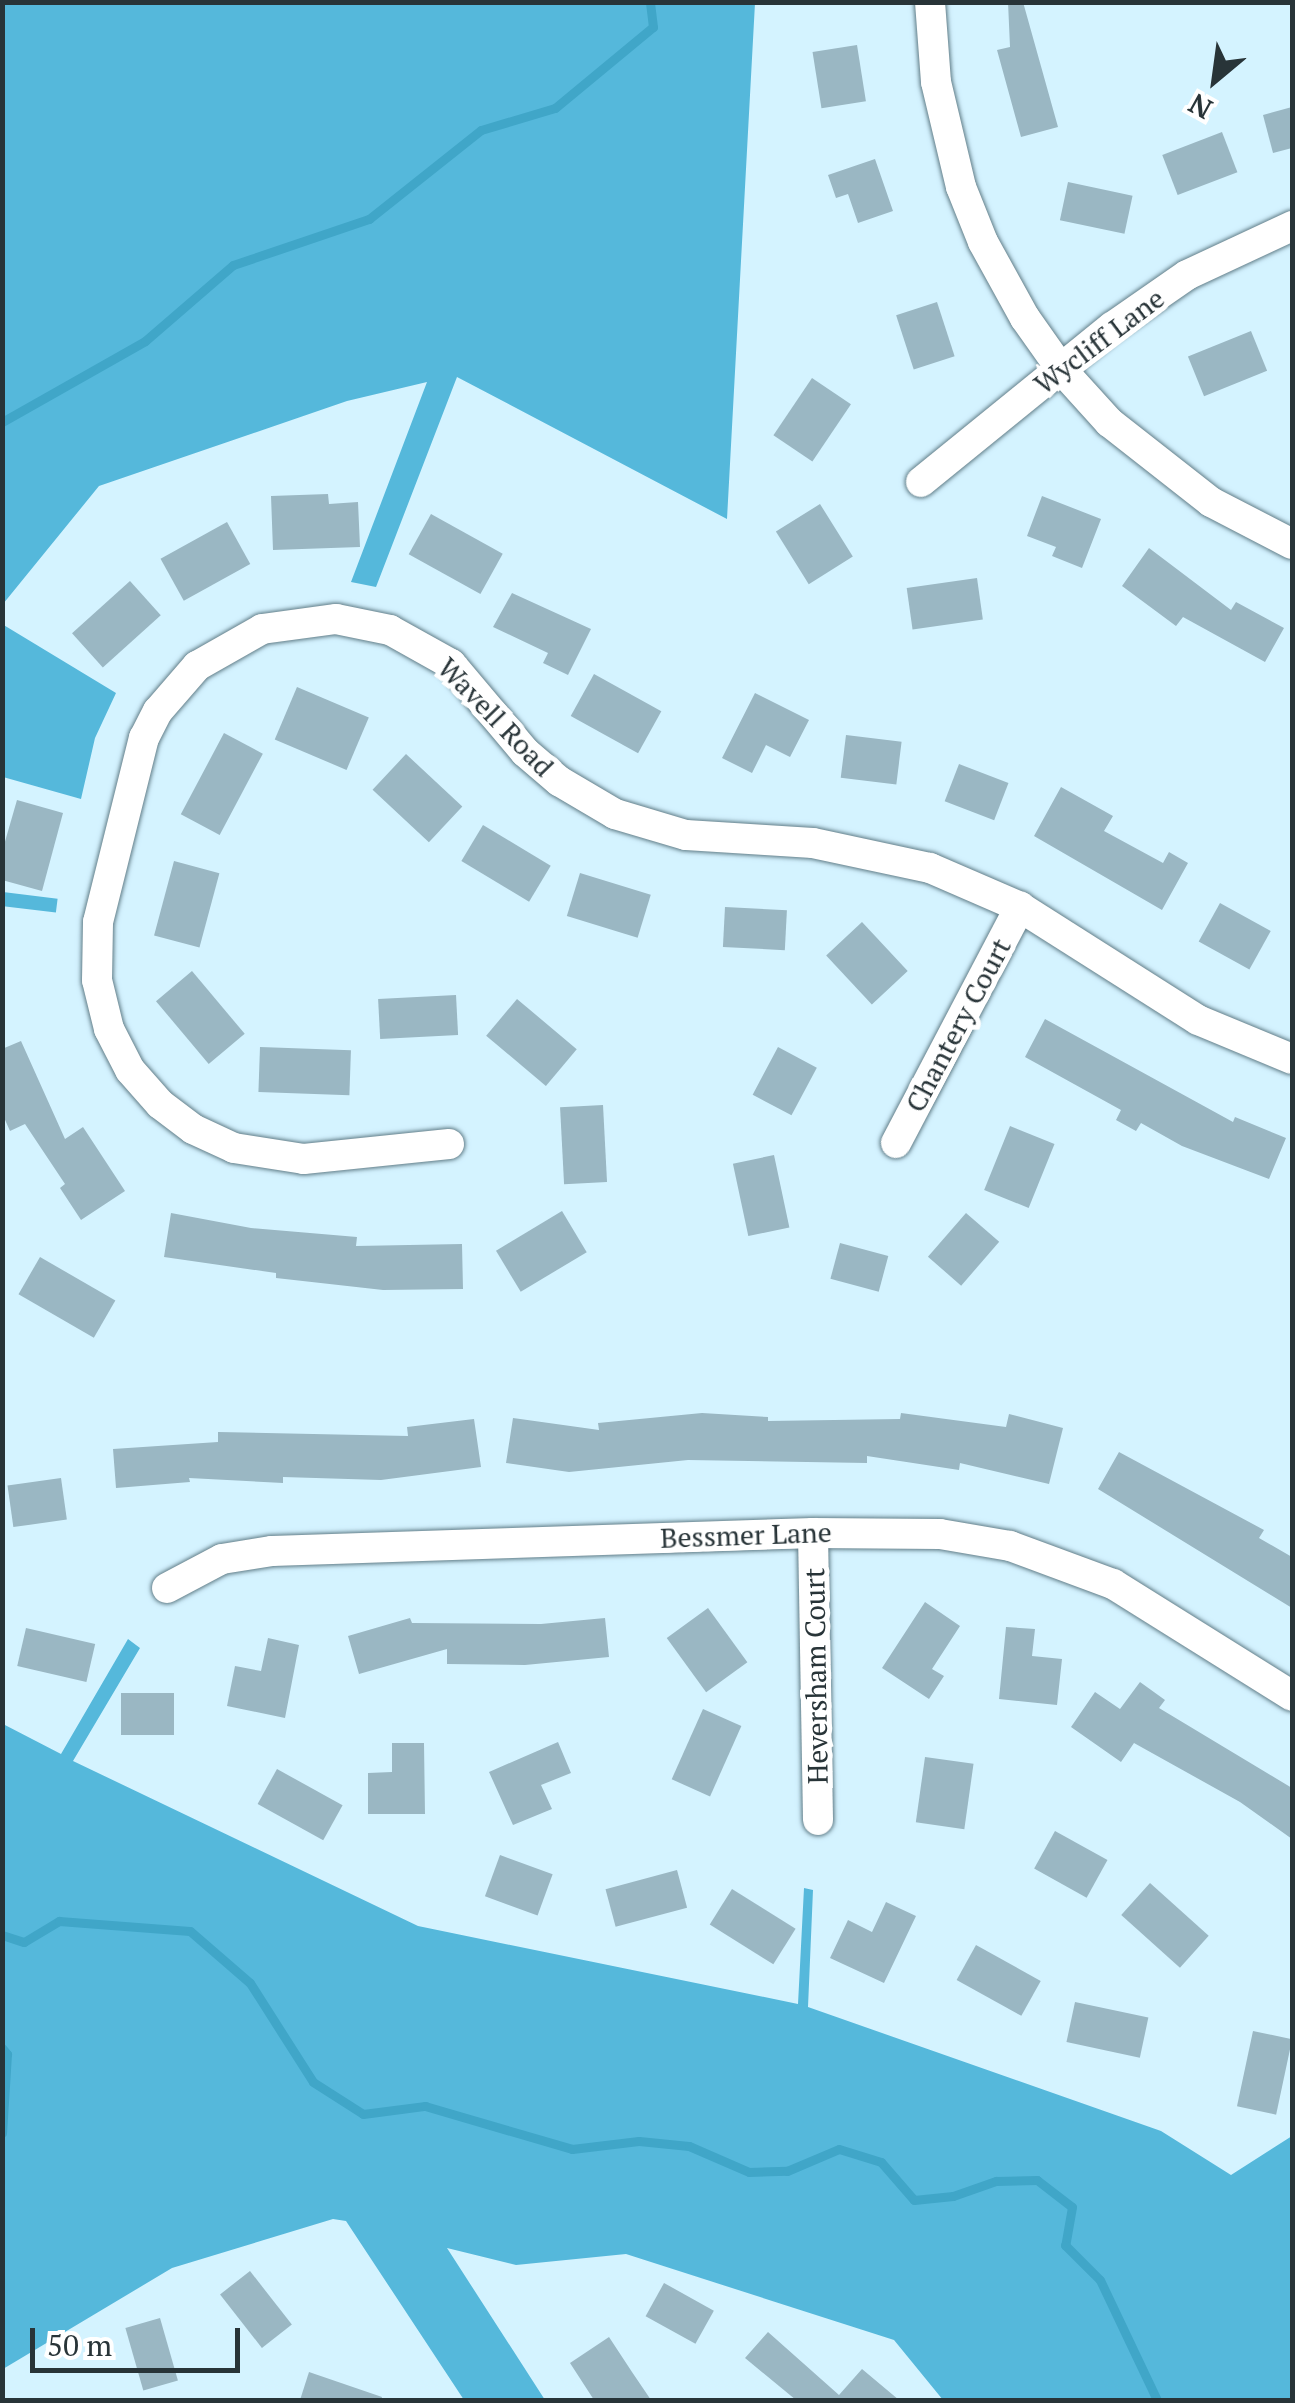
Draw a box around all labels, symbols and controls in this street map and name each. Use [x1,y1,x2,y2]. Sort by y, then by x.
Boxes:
north arrow [1165,30,1265,130]
text: N [1182,85,1218,128]
street label: Wycliff Lane [1027,281,1171,401]
street label: Wavell Road [431,651,561,783]
street label: Chantery Court [898,932,1018,1118]
street label: Bessmer Lane [660,1515,832,1555]
street label: Heversham Court [797,1568,835,1784]
scale bar [35,2308,245,2370]
text: 50 m [47,2325,112,2365]

